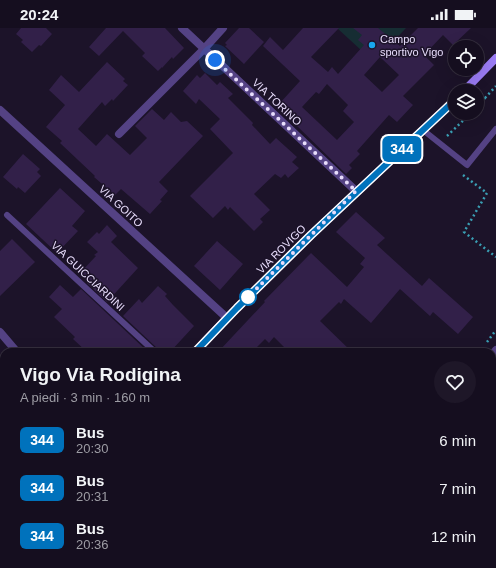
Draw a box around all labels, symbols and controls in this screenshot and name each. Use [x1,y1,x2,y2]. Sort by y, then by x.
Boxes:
text: 20:24 [20,6,58,23]
place label: Campo sportivo Vigo [380,33,443,58]
marker: Campo sportivo Vigo [367,40,377,50]
map controls [448,40,484,120]
button: locate [448,40,484,76]
your location [205,50,225,70]
street label: VIA TORINO [250,76,304,128]
button: layers [448,84,484,120]
line badge: 344 [379,136,425,162]
text: 344 [390,141,414,157]
street label: VIA GOITO [97,183,146,230]
street label: VIA ROVIGO [254,222,308,276]
street label: VIA GUICCIARDINI [49,239,127,313]
unlabelled marker [239,288,257,306]
button: heart [434,361,476,403]
text: Vigo Via Rodigina [20,364,181,385]
text: A piedi · 3 min · 160 m [20,390,150,405]
text: Bus [76,424,104,441]
text: 344 [30,432,54,448]
text: 6 min [439,432,476,449]
text: 20:30 [76,441,109,456]
text: Bus [76,472,104,489]
text: 344 [30,480,54,496]
text: 7 min [439,480,476,497]
text: 20:31 [76,489,109,504]
text: Bus [76,520,104,537]
text: 344 [30,528,54,544]
text: 12 min [431,528,476,545]
text: 20:36 [76,537,109,552]

